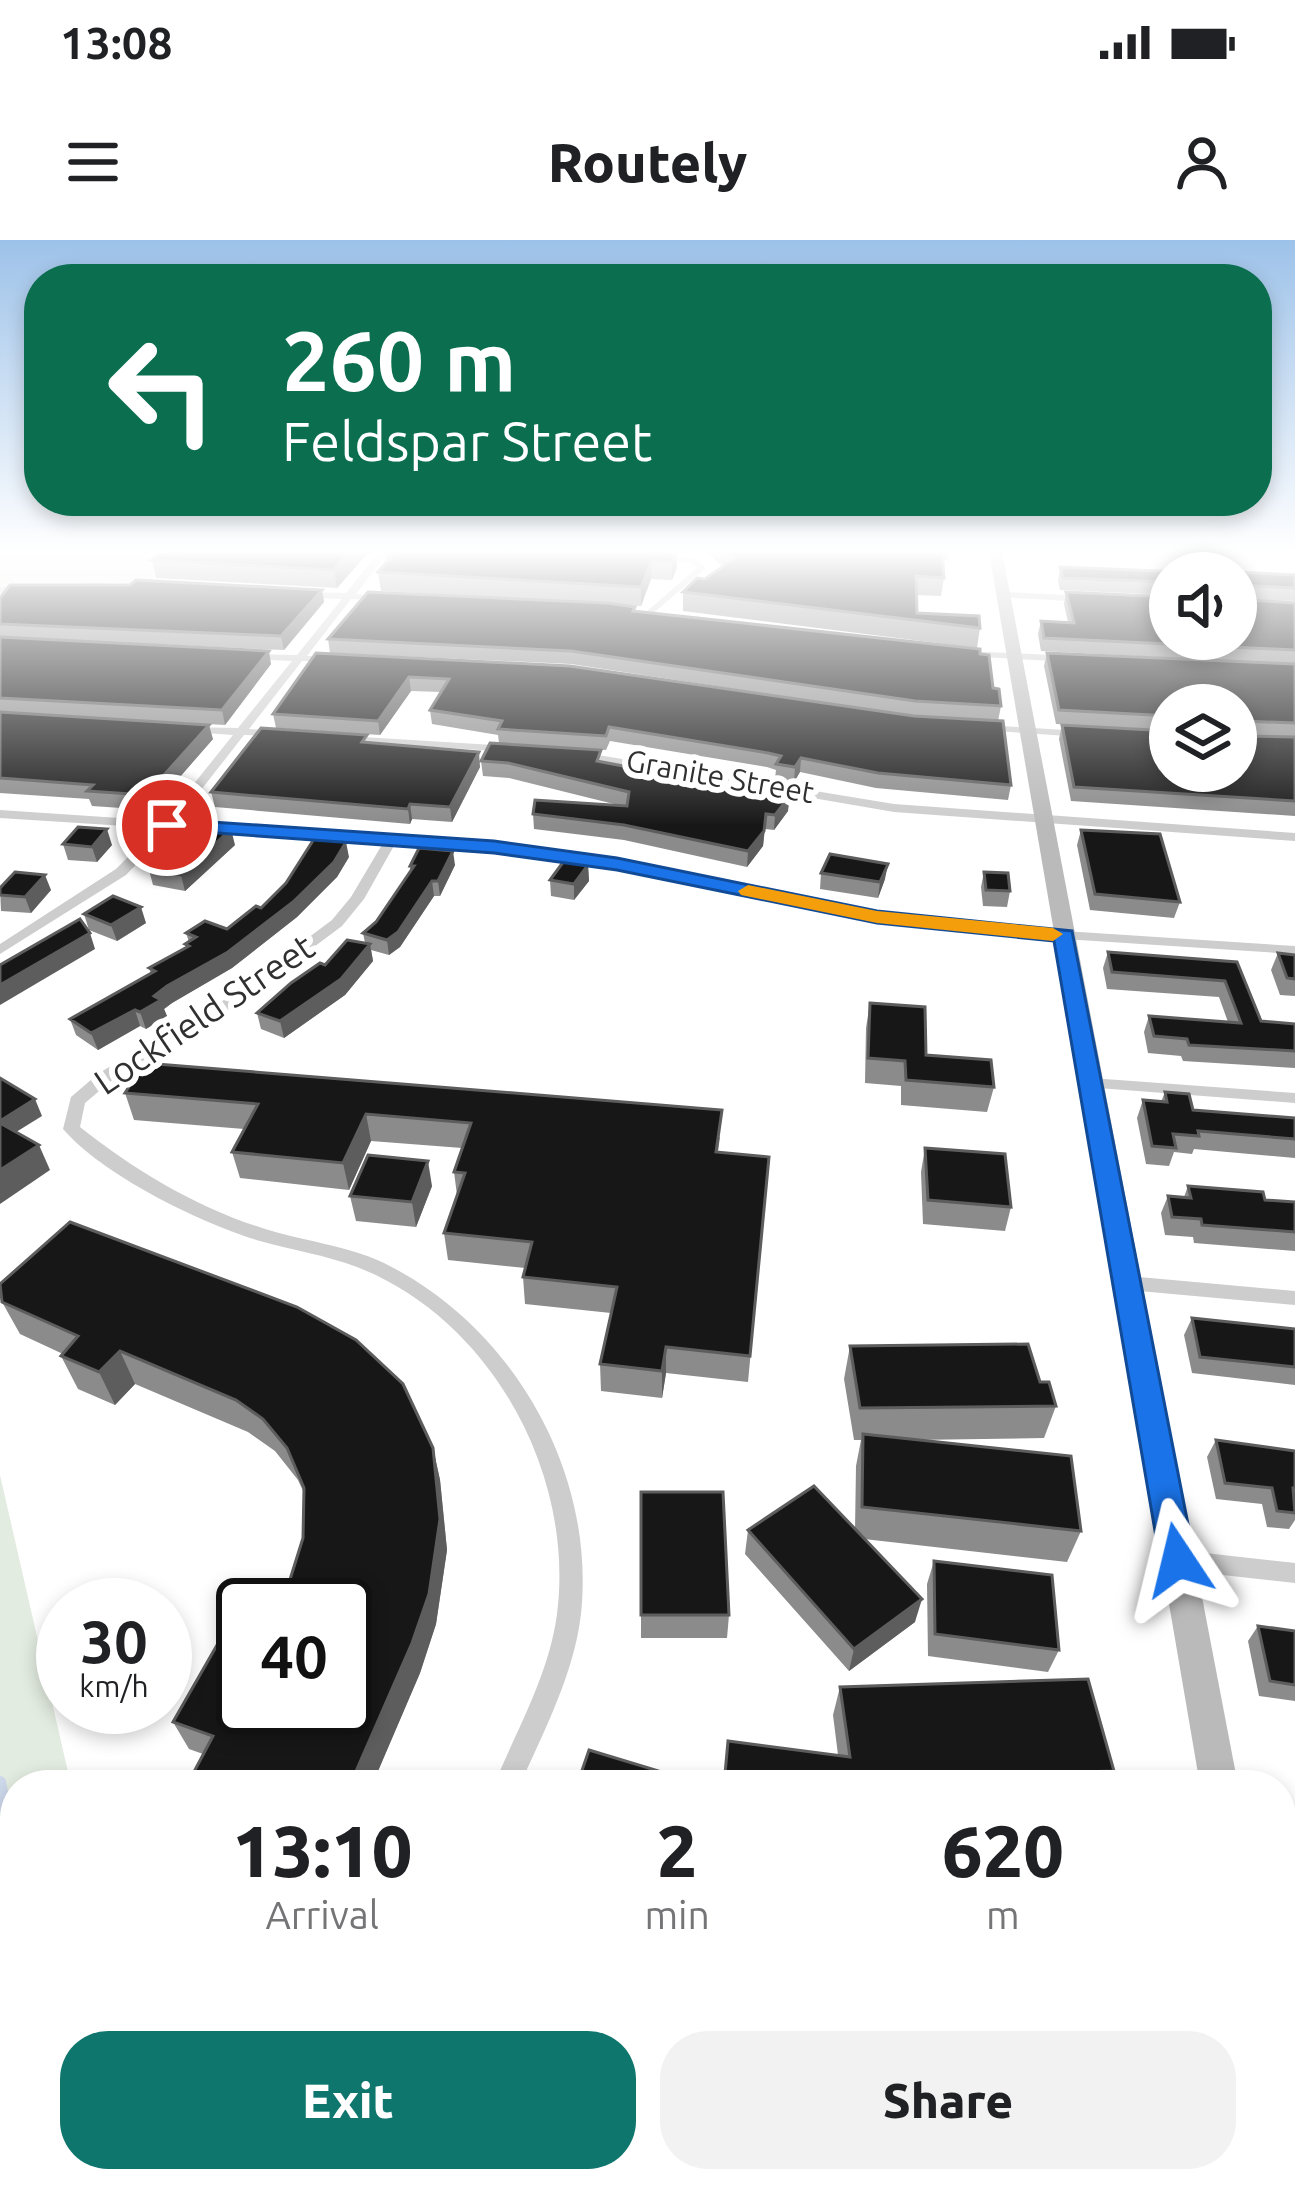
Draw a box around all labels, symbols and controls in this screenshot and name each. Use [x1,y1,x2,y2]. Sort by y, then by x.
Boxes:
text: 13:08 [60,17,173,68]
icon: menu [60,129,126,195]
icon: person [1169,129,1235,195]
text: Routely [548,132,747,192]
icon: left [84,312,240,468]
text: 260 m [282,313,516,407]
text: Feldspar Street [282,411,652,471]
map controls [1149,552,1257,792]
button: sound [1149,552,1257,660]
button: layers [1149,684,1257,792]
street label: Granite Street [624,743,817,809]
pin [116,774,218,876]
icon: arrive [134,792,200,858]
street label: Lockfield Street [86,925,321,1102]
position arrow [1115,1497,1241,1623]
speed limit sign: 40 [216,1578,372,1734]
text: 30 [80,1607,148,1674]
text: km/h [79,1669,149,1703]
text: 13:10 [232,1810,412,1891]
text: 2 [657,1810,697,1891]
text: 620 [942,1810,1064,1891]
text: Arrival [265,1893,379,1936]
text: min [644,1893,710,1936]
text: m [986,1893,1020,1936]
button: Exit [60,2031,636,2169]
button: Share [660,2031,1236,2169]

